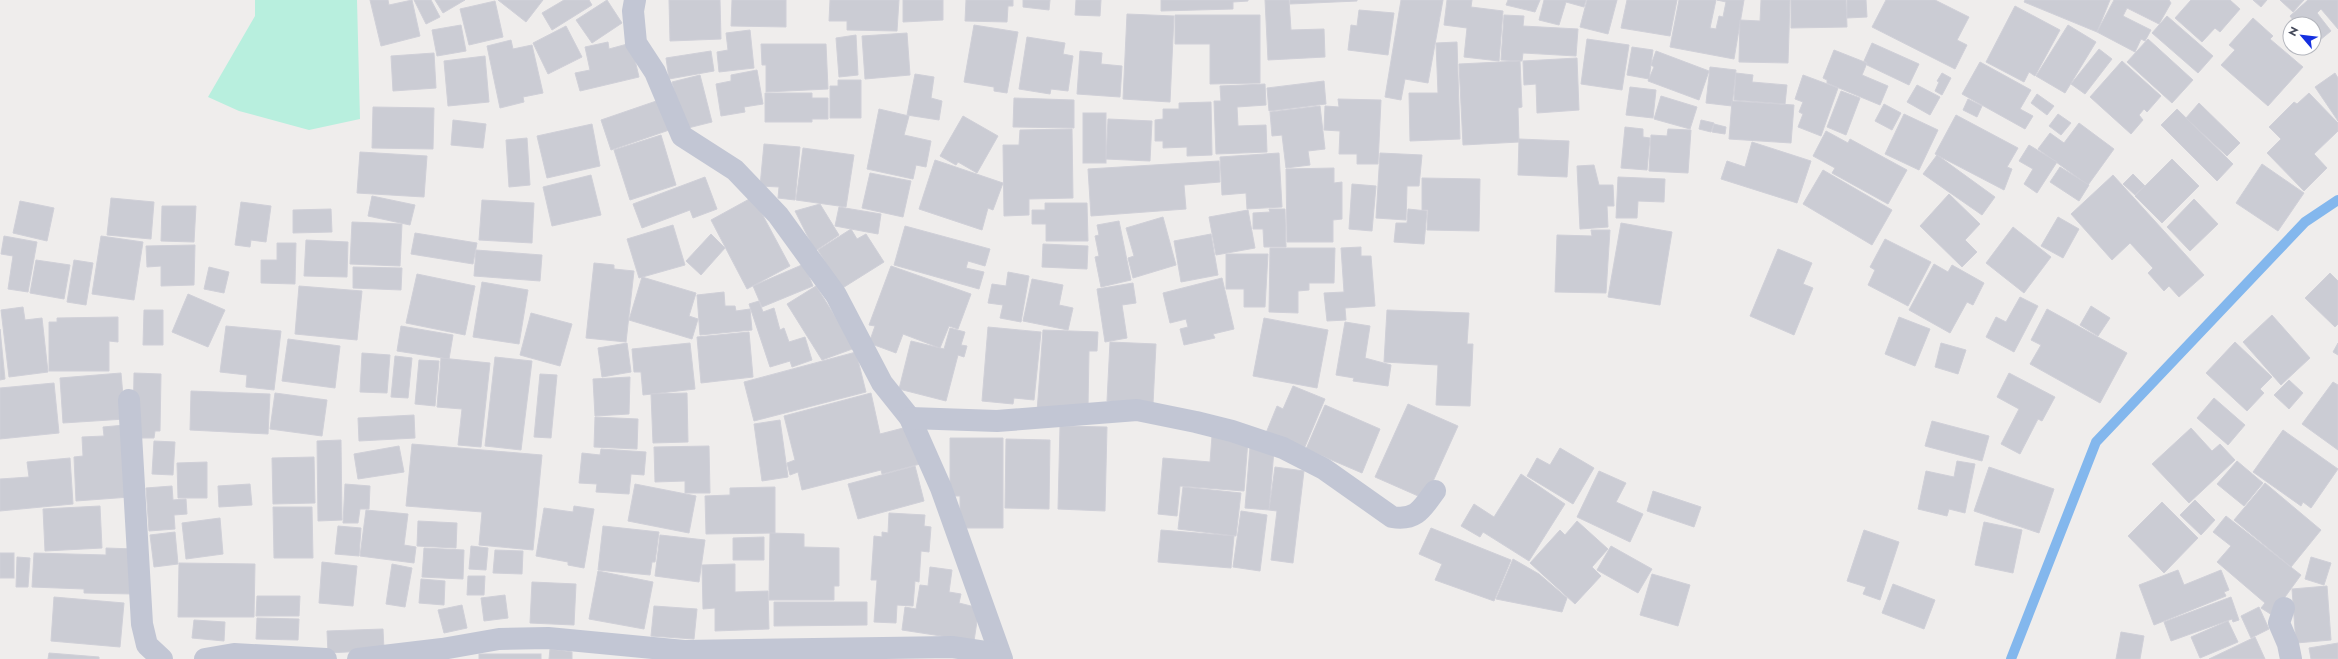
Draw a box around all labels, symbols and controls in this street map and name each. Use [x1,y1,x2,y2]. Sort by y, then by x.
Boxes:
north arrow [2282,16,2322,56]
text: N [2284,24,2302,39]

